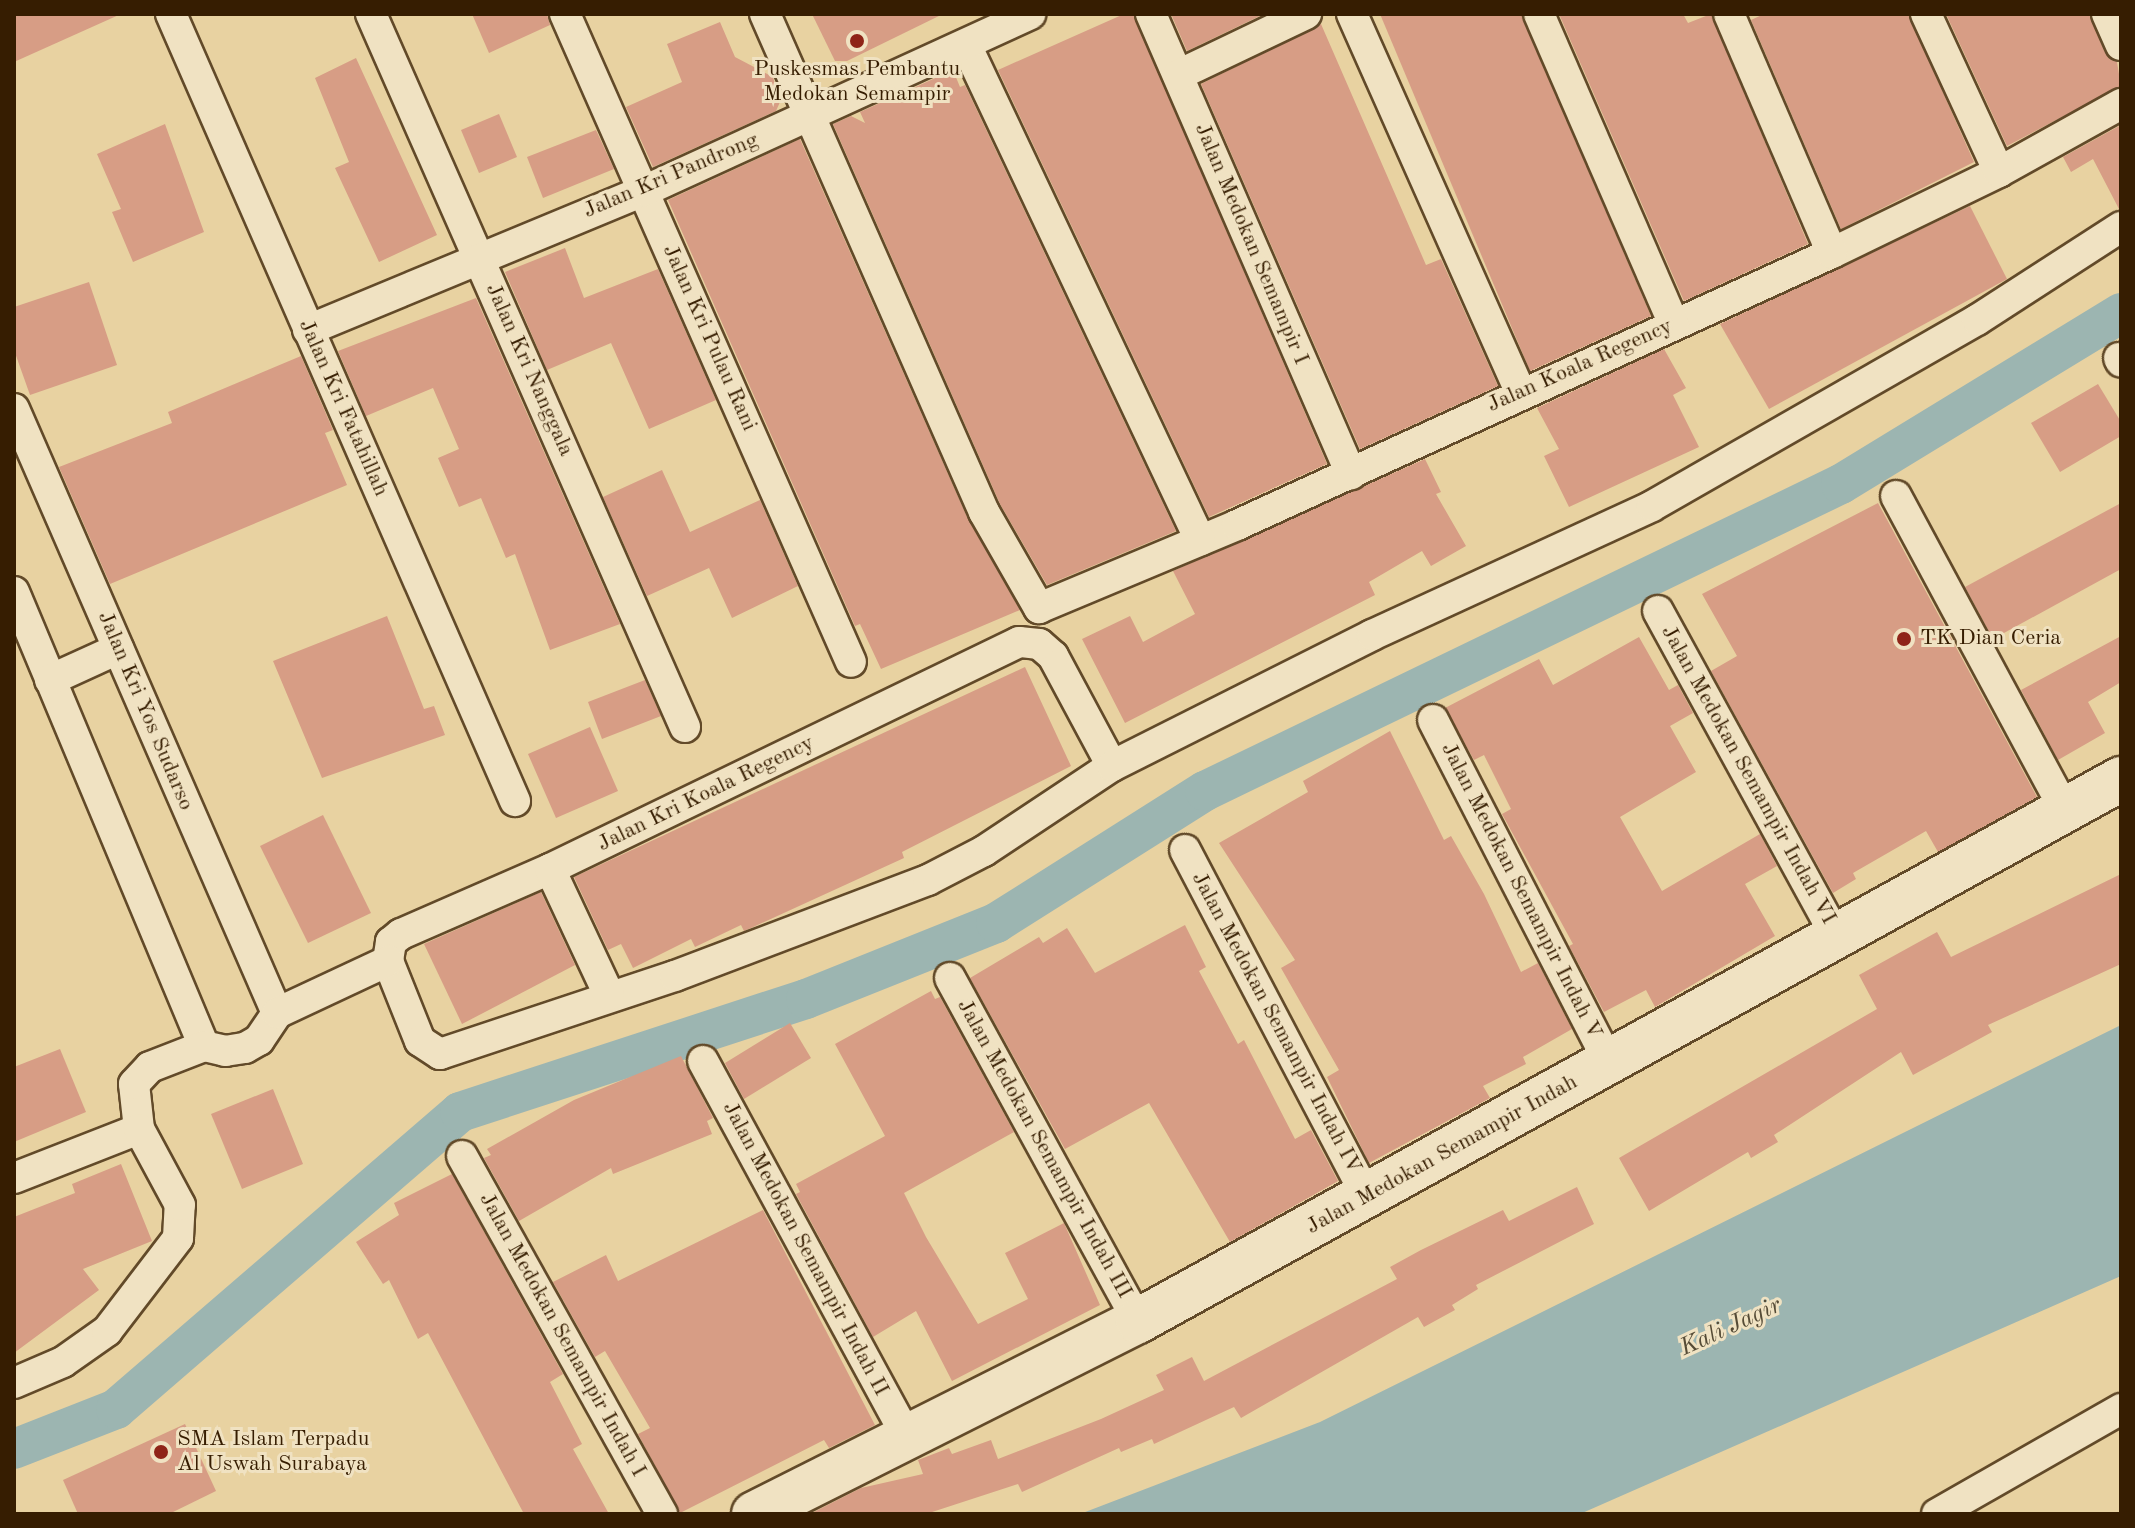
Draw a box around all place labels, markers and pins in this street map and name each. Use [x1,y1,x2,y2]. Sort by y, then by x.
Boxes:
marker: Puskesmas Pembantu Medokan Semampir [846,30,868,52]
place label: Puskesmas Pembantu Medokan Semampir [754,56,960,108]
place label: TK Dian Ceria [1920,626,2061,652]
marker: TK Dian Ceria [1895,630,1913,648]
place label: SMA Islam Terpadu Al Uswah Surabaya [177,1426,370,1478]
marker: SMA Islam Terpadu Al Uswah Surabaya [152,1443,170,1461]

